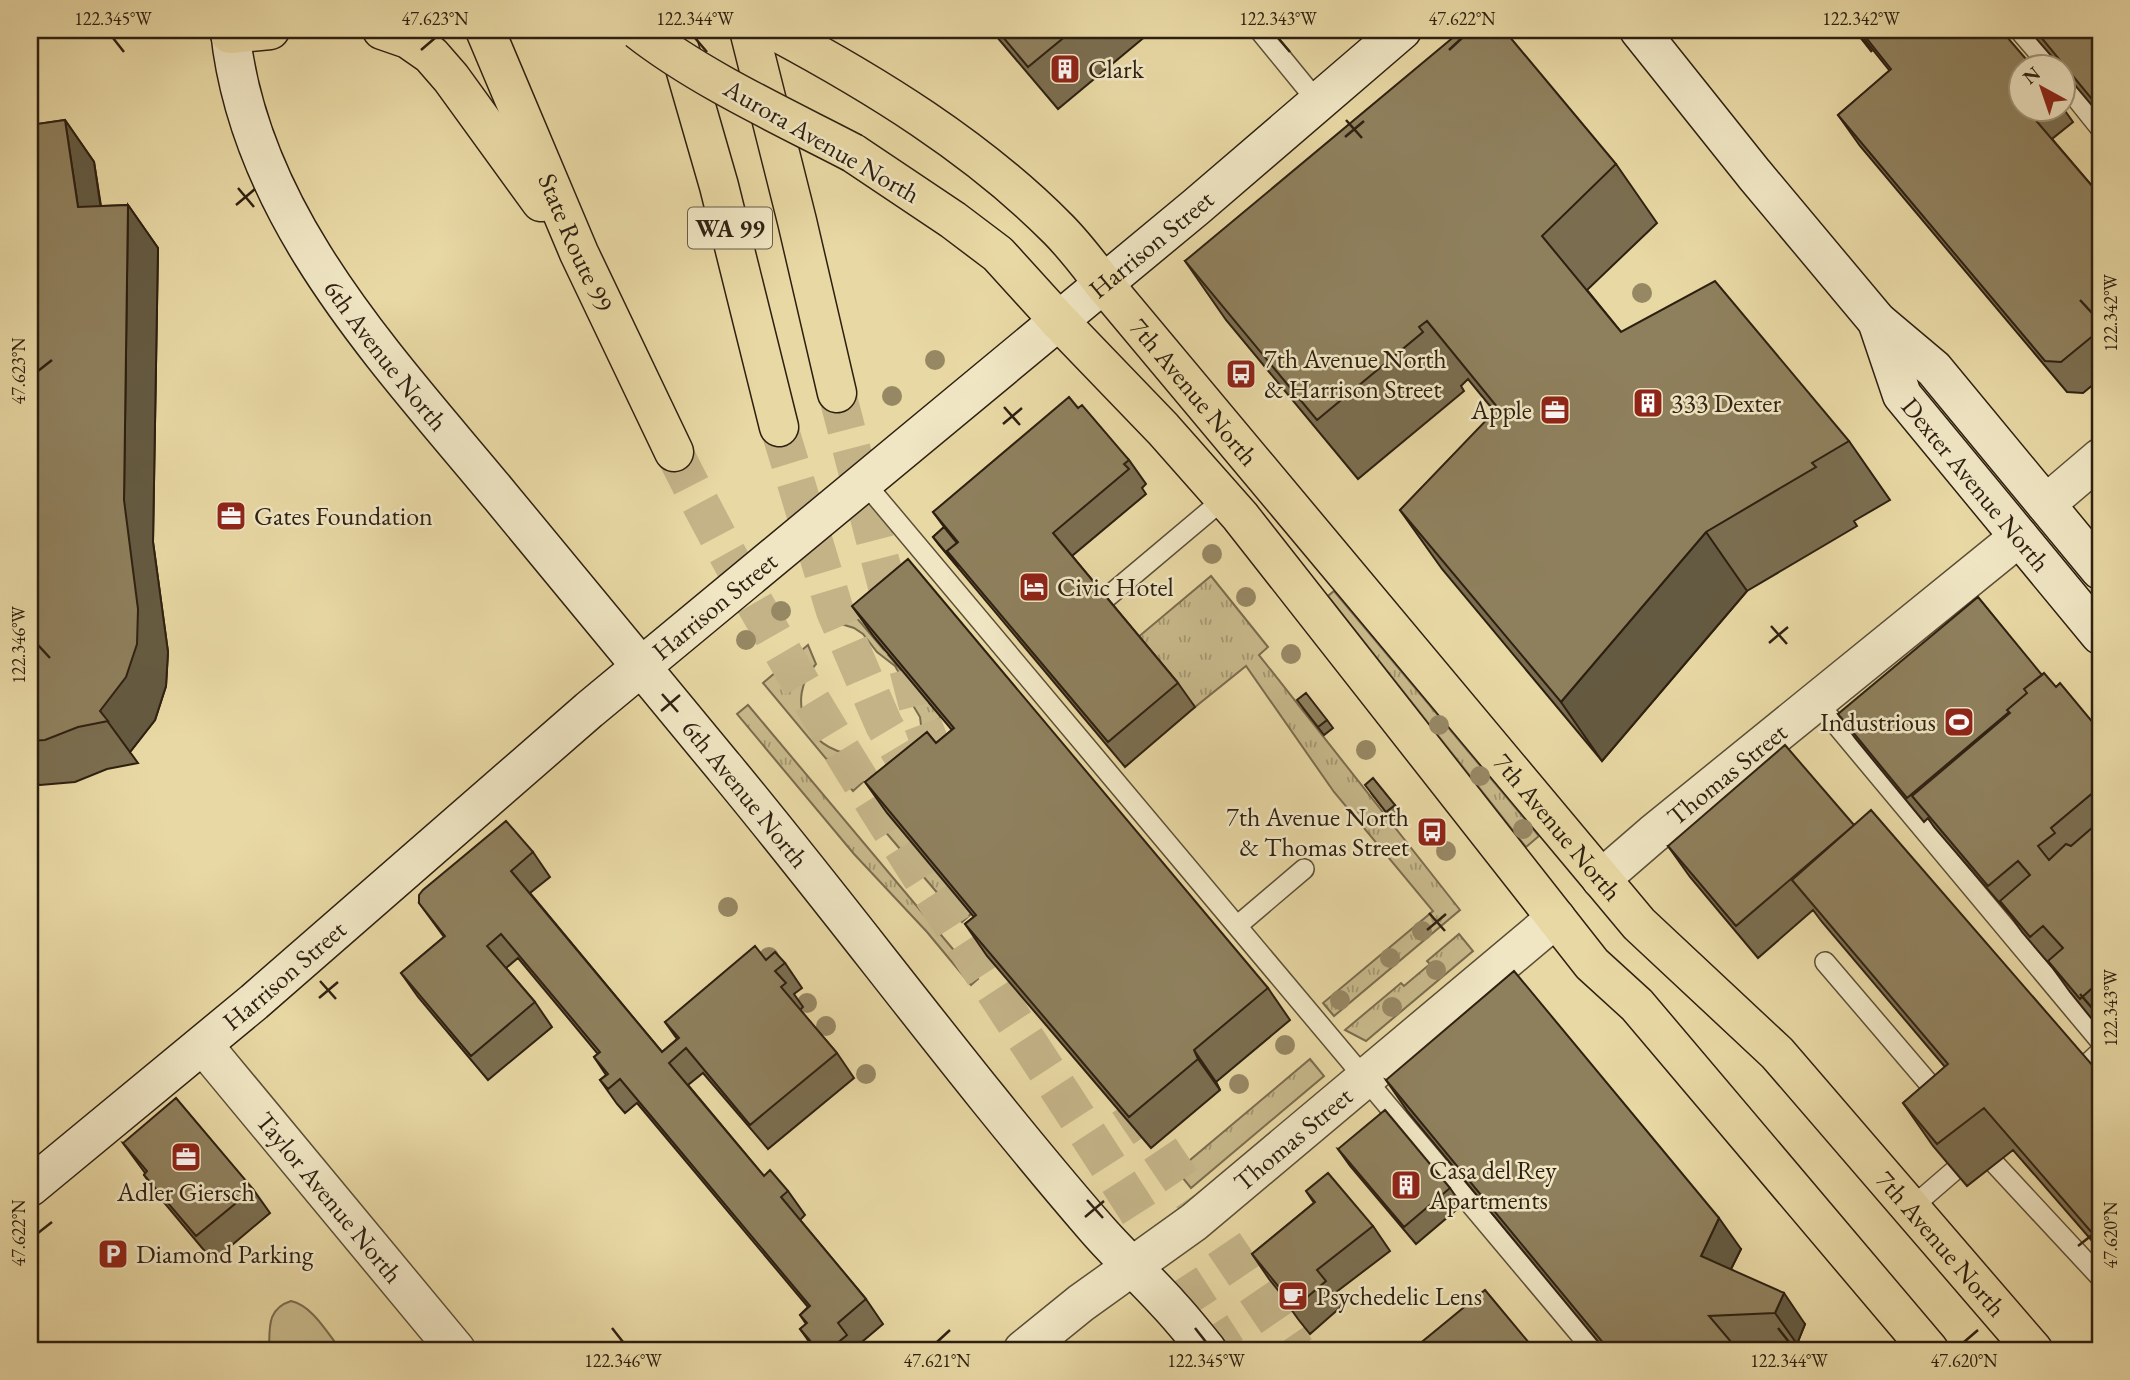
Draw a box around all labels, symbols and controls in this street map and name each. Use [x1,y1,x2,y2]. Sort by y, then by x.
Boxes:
text: 122.345°W [74,7,152,30]
text: 47.623°N [402,7,469,30]
text: 122.344°W [656,7,734,30]
text: 122.343°W [1239,7,1317,30]
text: 47.622°N [1429,7,1496,30]
text: 122.342°W [1822,7,1900,30]
building icon: Clark [1048,52,1082,86]
place label: Clark [1088,52,1145,86]
north arrow [2008,52,2078,122]
text: N [2017,60,2046,90]
street label: Aurora Avenue North [717,71,926,211]
street label: State Route 99 [530,168,622,318]
street label: Harrison Street [1082,182,1221,306]
road number: WA 99 [688,208,772,248]
street label: 6th Avenue North [316,273,455,438]
text: 122.342°W [2099,274,2122,352]
street label: 7th Avenue North [1122,311,1266,473]
text: 47.623°N [7,337,30,404]
place label: 7th Avenue North & Harrison Street [1264,342,1447,406]
bus stop icon: 7th Avenue North & Harrison Street [1224,357,1258,391]
building icon: 333 Dexter [1631,386,1665,420]
place label: 333 Dexter [1671,386,1781,420]
street label: Dexter Avenue North [1894,390,2058,579]
place label: Apple [1470,393,1532,427]
office icon: Apple [1538,393,1572,427]
office icon: Gates Foundation [214,499,248,533]
place label: Gates Foundation [254,499,433,533]
street label: Harrison Street [645,544,784,668]
hotel icon: Civic Hotel [1017,570,1051,604]
place label: Civic Hotel [1057,570,1174,604]
text: 122.346°W [7,606,30,684]
place label: Industrious [1820,705,1936,739]
sports icon: Industrious [1942,705,1976,739]
street label: 6th Avenue North [674,712,816,875]
street label: Thomas Street [1660,715,1794,833]
street label: 7th Avenue North [1486,746,1629,908]
place label: 7th Avenue North & Thomas Street [1226,800,1409,864]
bus stop icon: 7th Avenue North & Thomas Street [1415,815,1449,849]
street label: Harrison Street [216,912,353,1038]
text: 122.343°W [2099,969,2122,1047]
street label: Thomas Street [1227,1079,1360,1199]
street label: Taylor Avenue North [248,1105,410,1290]
office icon: Adler Giersch [169,1140,203,1174]
place label: Casa del Rey Apartments [1428,1153,1557,1217]
street label: 7th Avenue North [1869,1163,2014,1324]
building icon: Casa del Rey Apartments [1389,1168,1423,1202]
place label: Adler Giersch [116,1175,255,1209]
text: 47.622°N [7,1199,30,1266]
text: 47.620°N [2099,1201,2122,1268]
parking icon: Diamond Parking [96,1237,130,1271]
place label: Diamond Parking [136,1237,314,1271]
cafe icon: Psychedelic Lens [1276,1279,1310,1313]
place label: Psychedelic Lens [1316,1279,1482,1313]
text: 122.346°W [584,1349,662,1372]
text: 47.621°N [904,1349,971,1372]
text: 122.345°W [1167,1349,1245,1372]
text: 122.344°W [1750,1349,1828,1372]
text: 47.620°N [1931,1349,1998,1372]

